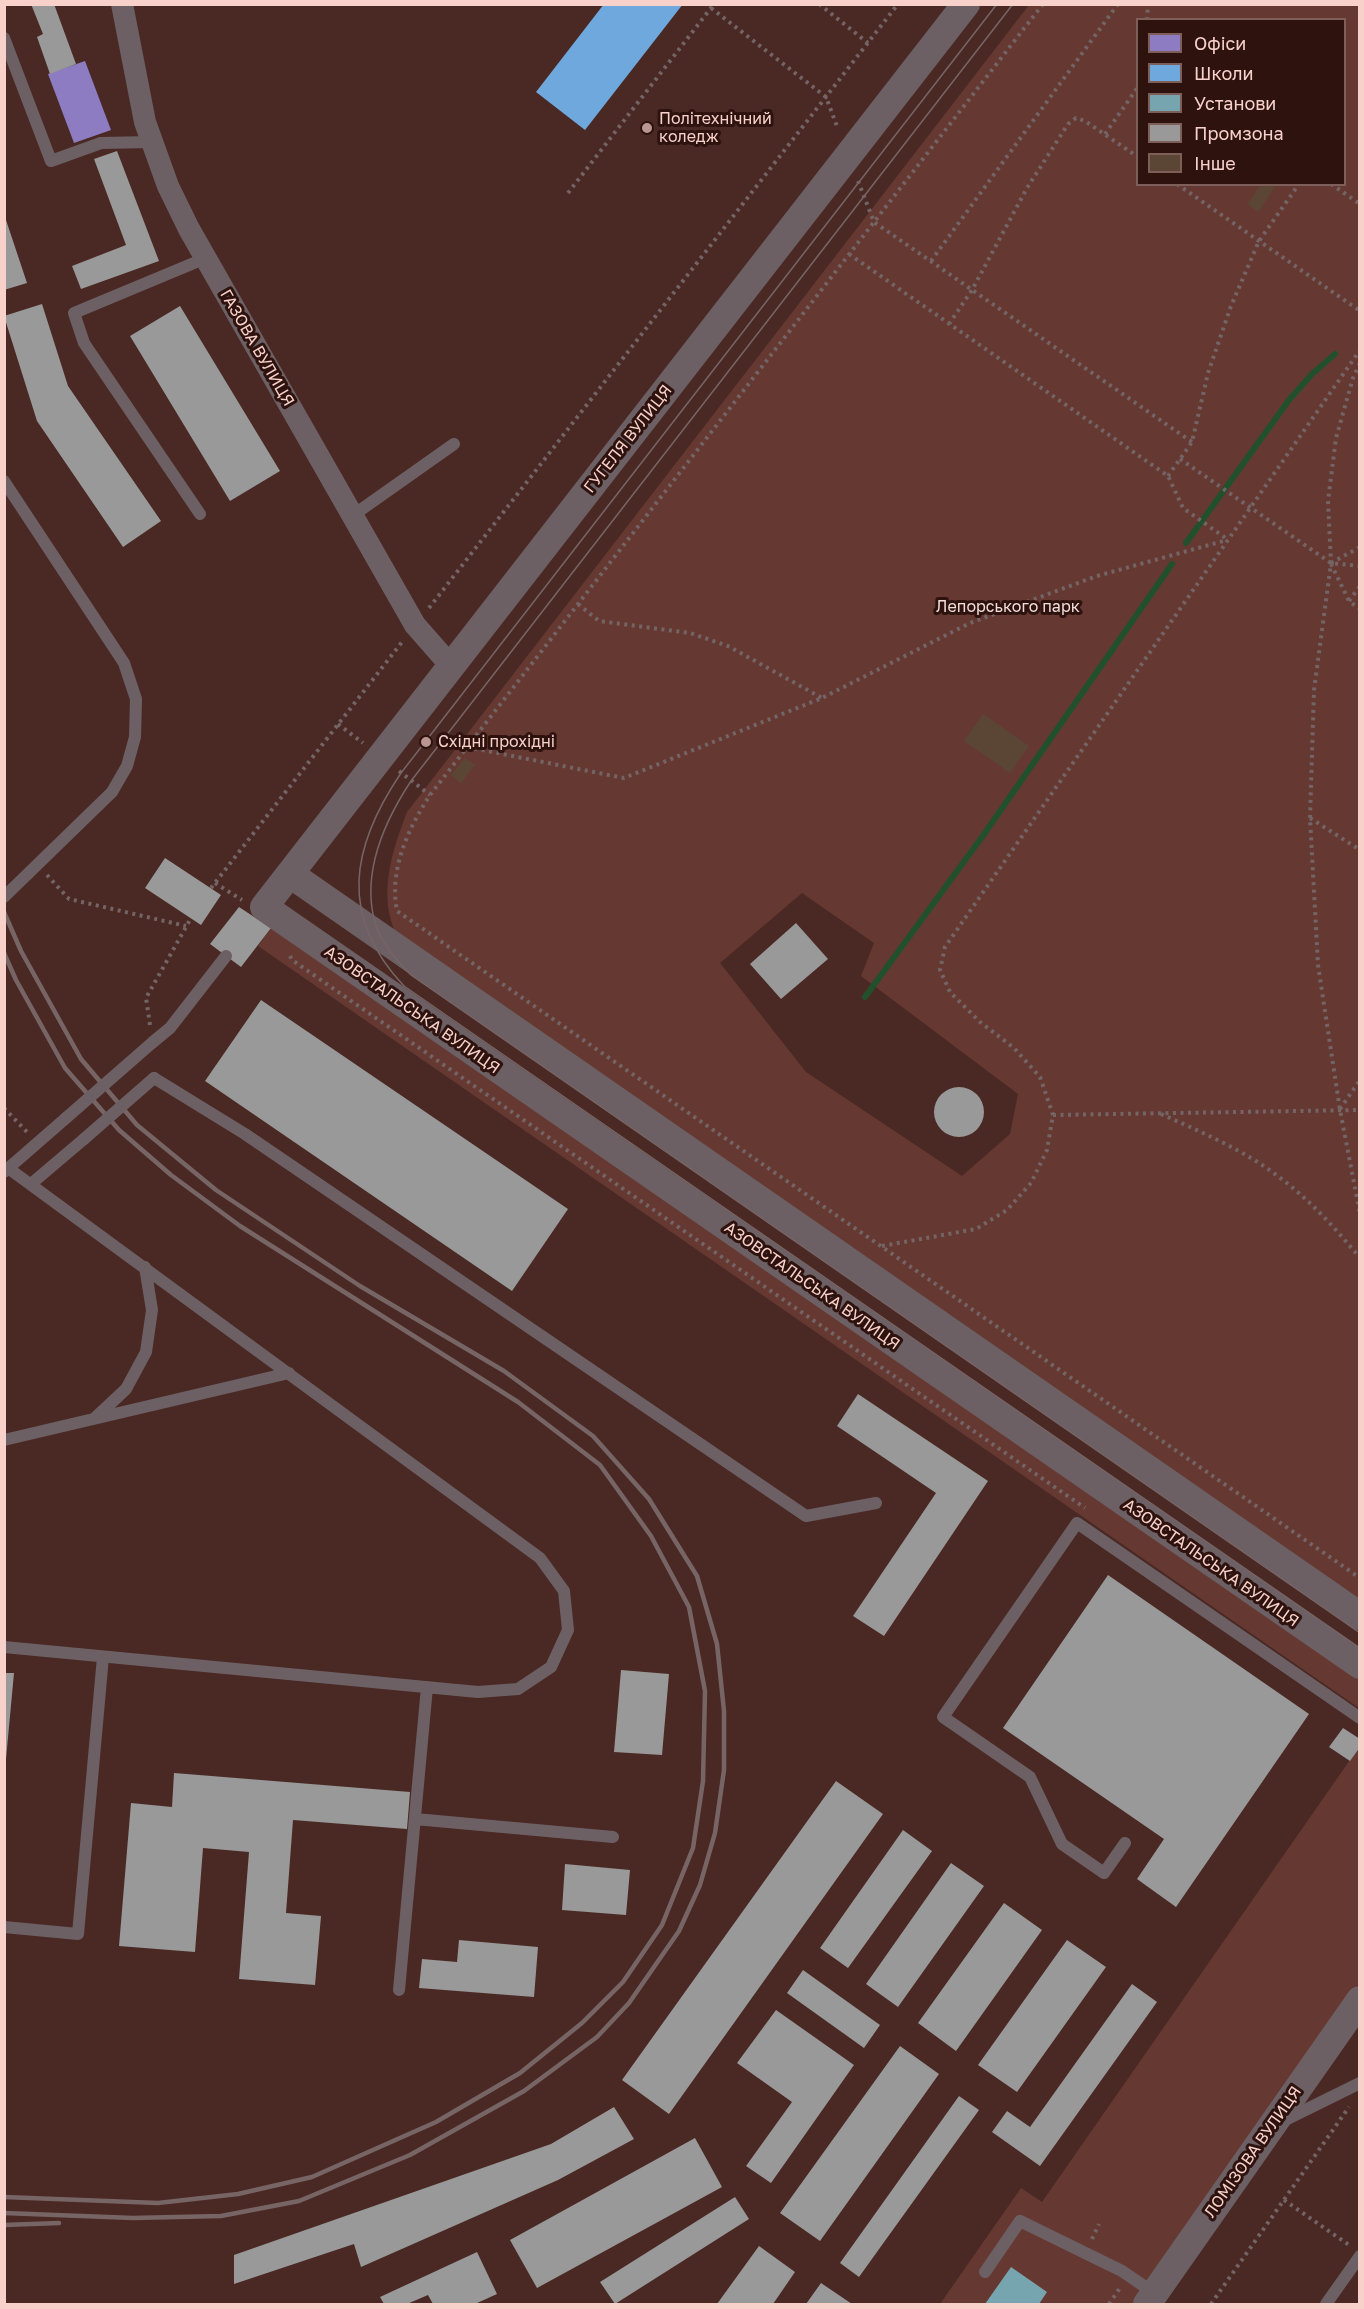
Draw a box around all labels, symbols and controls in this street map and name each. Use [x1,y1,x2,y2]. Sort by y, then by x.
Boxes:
legend [1136,18,1346,186]
text: Офіси [1194,32,1246,54]
text: Школи [1194,62,1254,84]
text: Установи [1194,92,1276,114]
place label: Політехнічний коледж [659,109,772,147]
marker: Політехнічний коледж [640,121,654,135]
text: Промзона [1194,122,1284,144]
text: Інше [1194,152,1236,174]
street label: ГАЗОВА ВУЛИЦЯ [216,286,298,410]
street label: ГУГЕЛЯ ВУЛИЦЯ [580,381,676,497]
park label: Лепорського парк [936,597,1080,617]
place label: Східні прохідні [438,732,555,752]
marker: Східні прохідні [419,735,433,749]
street label: АЗОВСТАЛЬСЬКА ВУЛИЦЯ [321,942,503,1078]
street label: АЗОВСТАЛЬСЬКА ВУЛИЦЯ [721,1218,903,1354]
street label: АЗОВСТАЛЬСЬКА ВУЛИЦЯ [1120,1495,1302,1631]
street label: ЛОМІЗОВА ВУЛИЦЯ [1200,2083,1306,2221]

